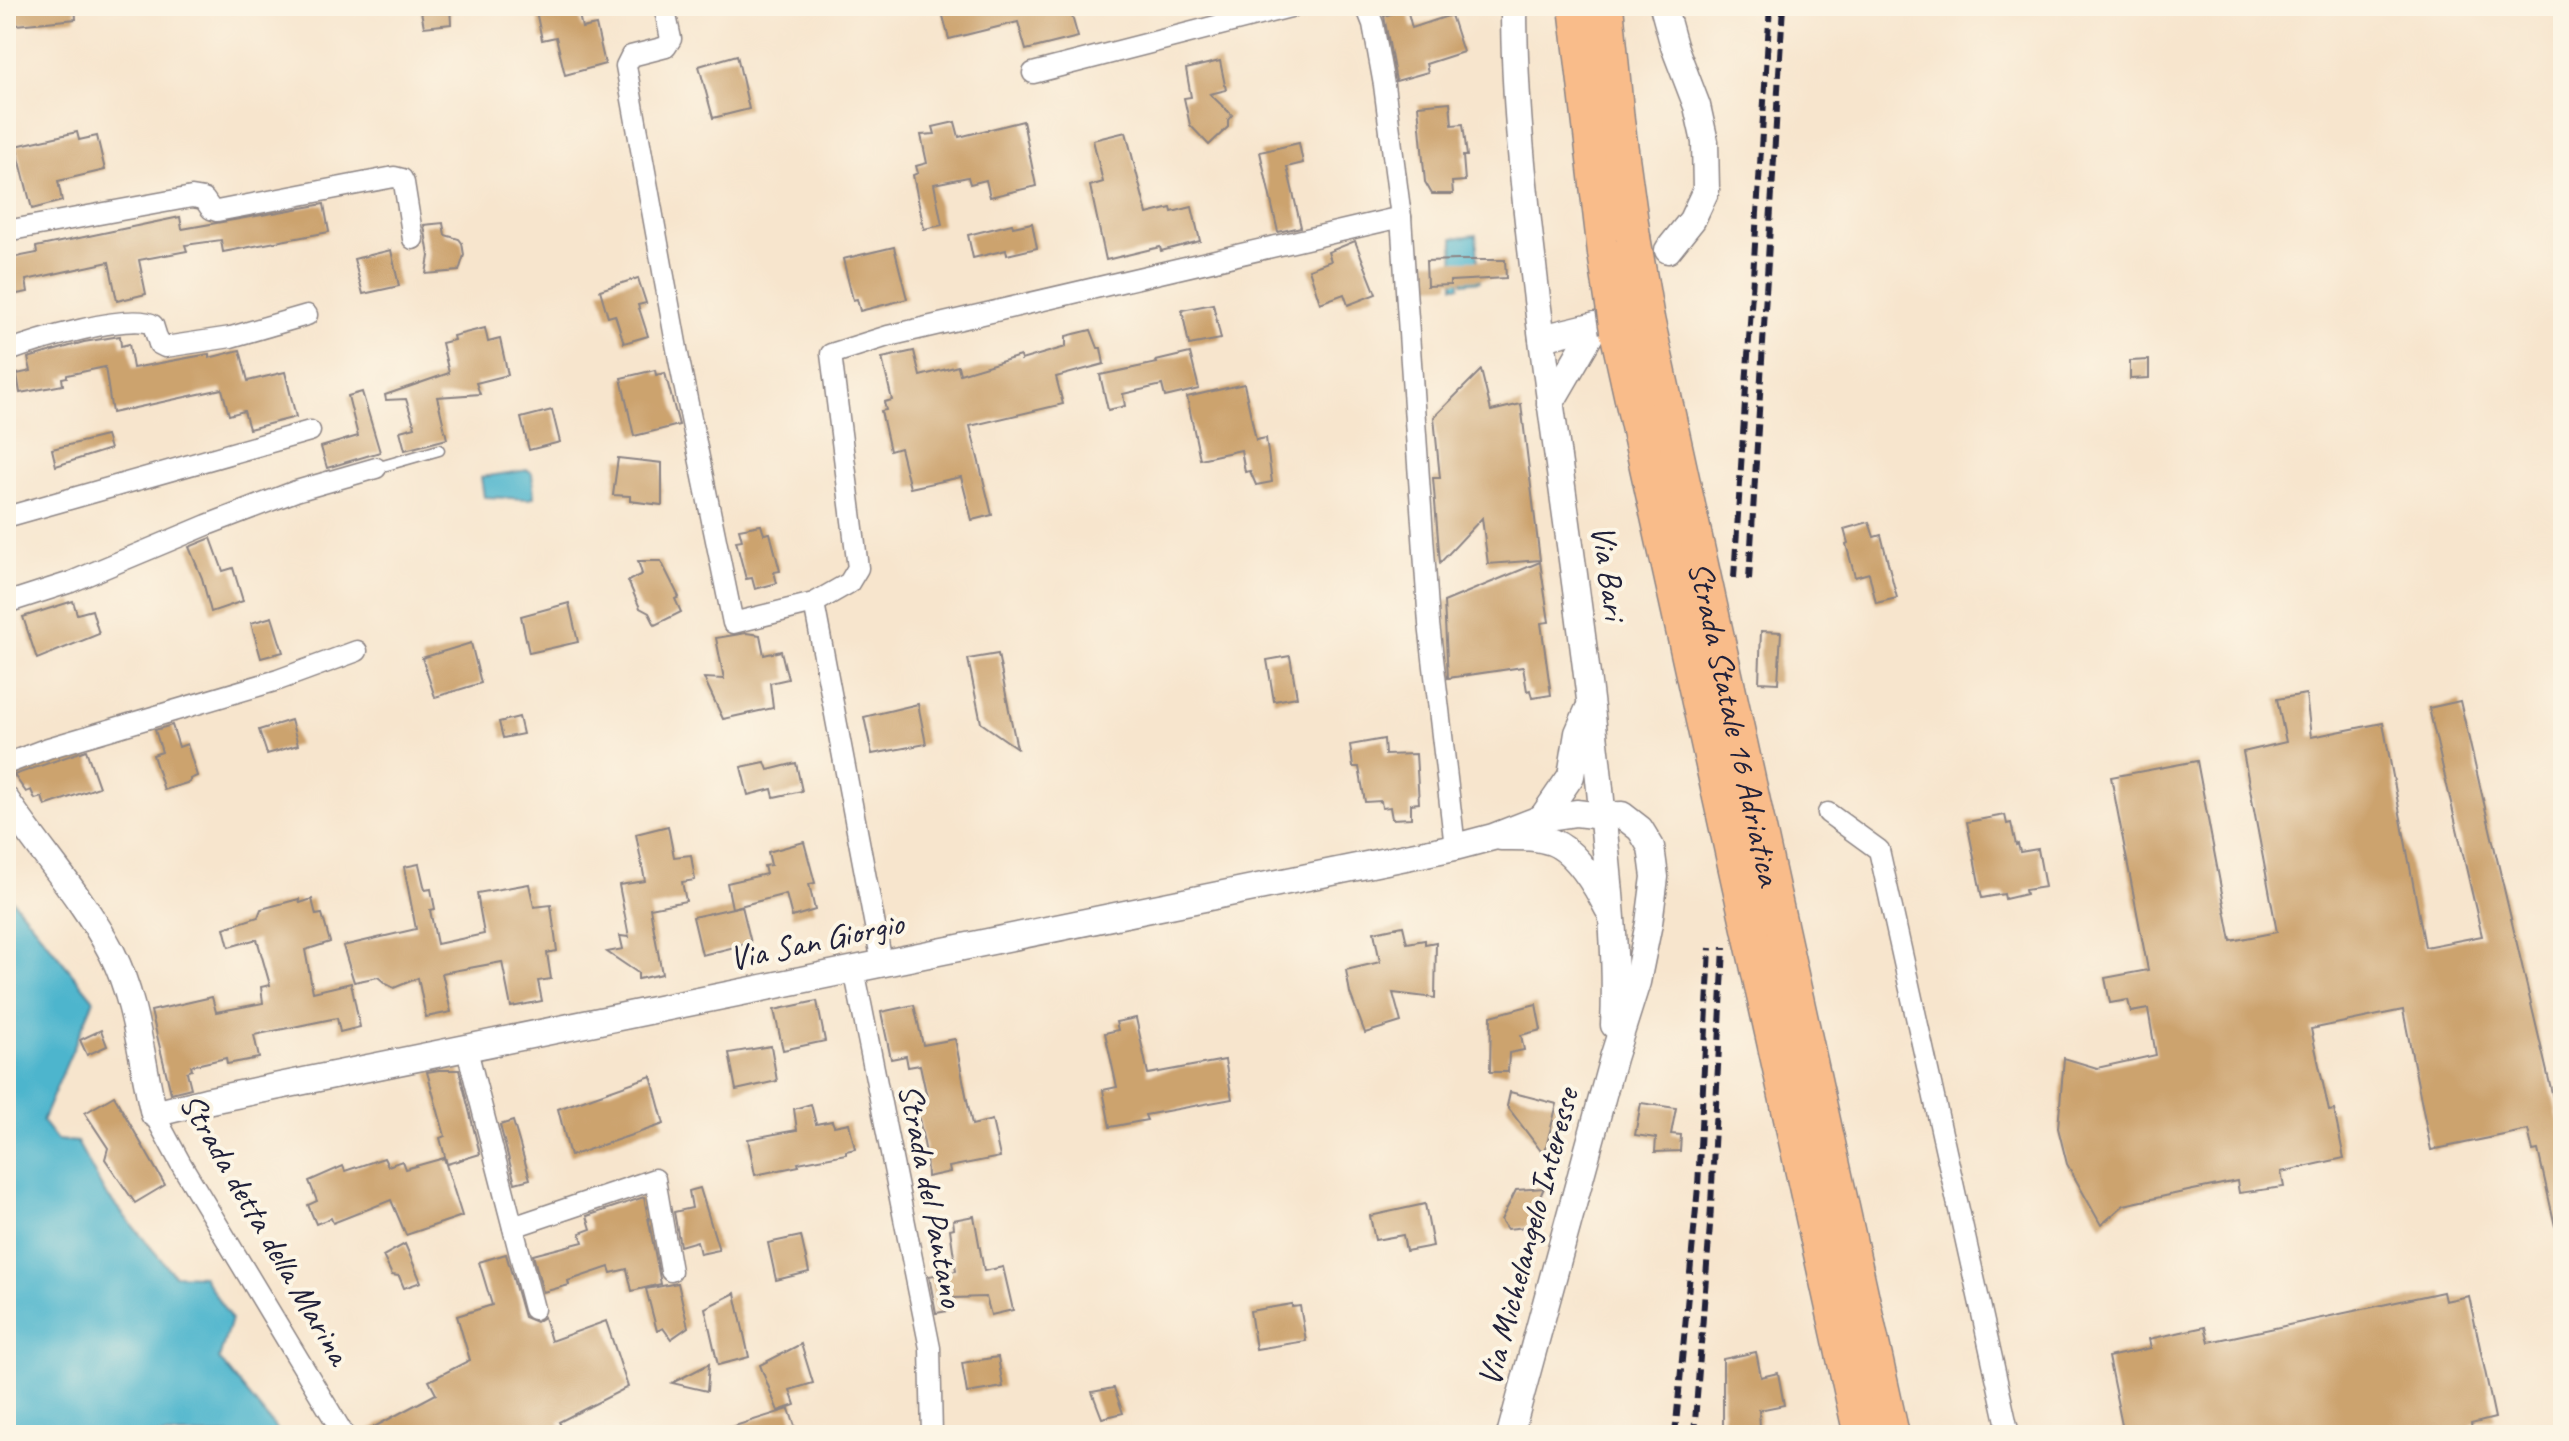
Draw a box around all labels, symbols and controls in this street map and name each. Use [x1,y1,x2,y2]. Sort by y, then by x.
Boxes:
street label: Via Bari [1582,522,1638,626]
street label: Strada Statale 16 Adriatica [1679,557,1792,892]
street label: Via San Giorgio [725,901,909,980]
street label: Strada del Pantano [889,1080,975,1312]
street label: Via Michelangelo Interesse [1467,1081,1589,1391]
street label: Strada detta della Marina [170,1085,362,1374]

